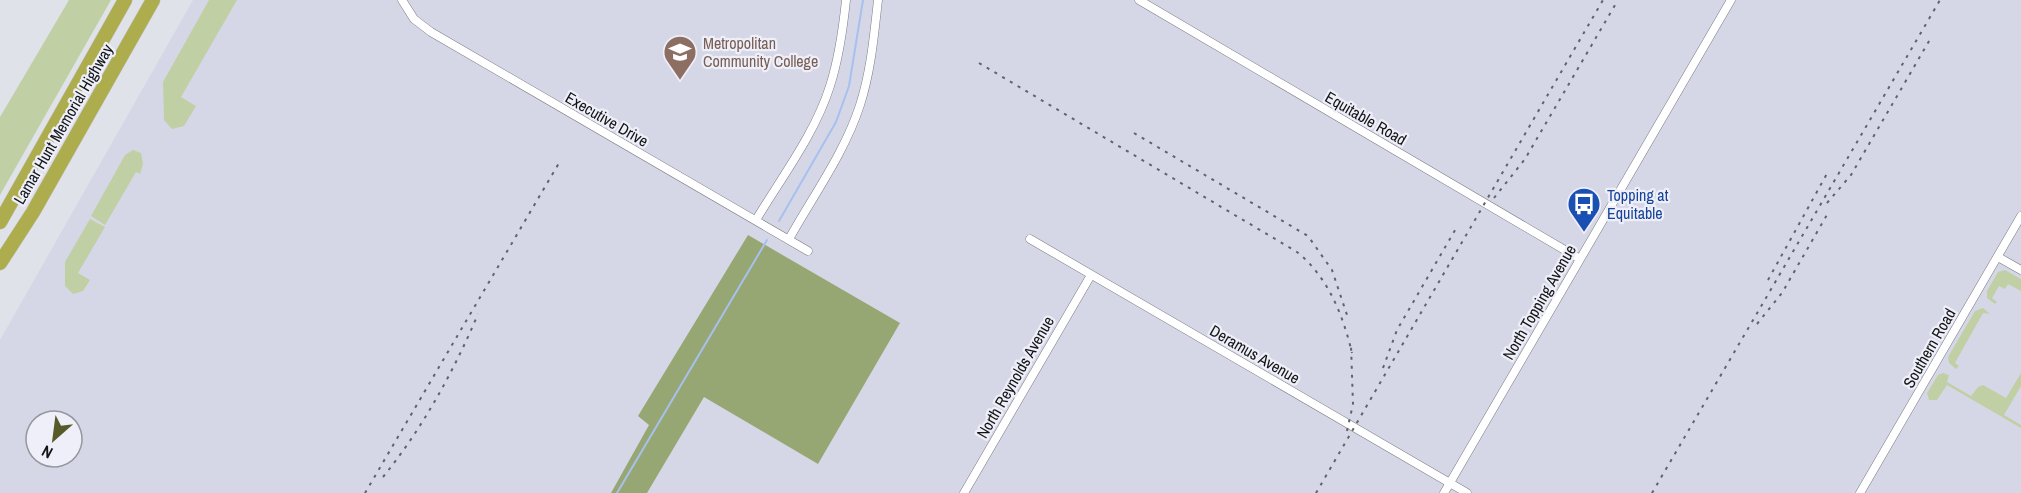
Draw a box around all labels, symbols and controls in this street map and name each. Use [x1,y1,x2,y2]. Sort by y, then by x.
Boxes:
place label: Metropolitan Community College [703,32,818,72]
school or university icon: Metropolitan Community College [662,34,698,81]
street label: Lamar Hunt Memorial Highway [8,40,118,208]
street label: Executive Drive [561,86,653,152]
street label: Equitable Road [1321,86,1411,150]
place label: Topping at Equitable [1607,184,1669,224]
bus stop icon: Topping at Equitable [1566,186,1602,233]
street label: North Topping Avenue [1497,240,1581,364]
street label: Southern Road [1897,304,1961,392]
street label: North Reynolds Avenue [971,312,1059,442]
street label: Deramus Avenue [1206,319,1304,389]
north arrow [24,409,84,469]
text: N [38,440,56,464]

